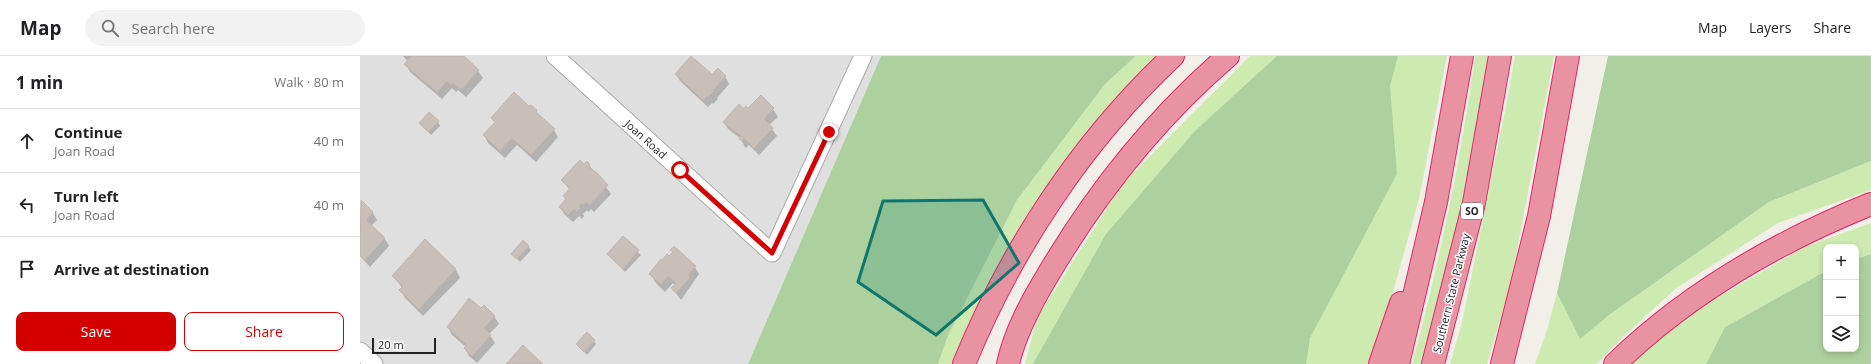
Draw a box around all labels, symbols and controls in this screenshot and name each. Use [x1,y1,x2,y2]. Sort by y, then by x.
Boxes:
search box [85,10,365,46]
text: Map [20,15,61,41]
icon: search [99,17,121,39]
text: Search here [131,18,215,38]
text: Map [1698,18,1727,37]
text: Layers [1749,18,1791,37]
text: Share [1813,18,1851,37]
text: 1 min [16,71,63,94]
text: Walk · 80 m [274,73,344,91]
street label: Joan Road [621,116,670,162]
text: Continue [54,122,122,142]
route end [820,123,838,141]
icon: ahead [16,130,38,152]
text: 40 m [314,132,344,150]
text: Joan Road [54,142,115,160]
route start [671,161,689,179]
text: Turn left [54,186,119,206]
icon: left [16,194,38,216]
text: 40 m [314,196,344,214]
road number: SO [1461,203,1483,219]
text: Joan Road [54,206,115,224]
street label: Southern State Parkway [1429,231,1473,354]
map controls [1823,244,1859,352]
button: + [1823,244,1859,280]
icon: arrive [16,258,38,280]
text: Arrive at destination [54,259,209,279]
button: − [1823,280,1859,316]
button: Save [16,312,176,351]
button: Share [184,312,344,351]
button: layers [1823,316,1859,352]
scale bar [372,336,436,355]
text: 20 m [378,337,404,352]

